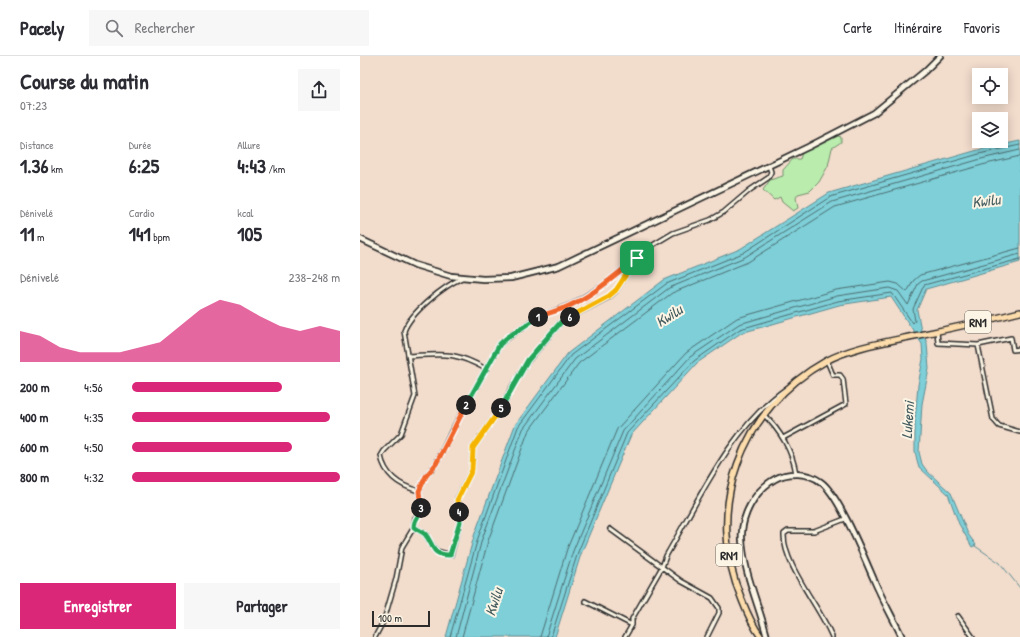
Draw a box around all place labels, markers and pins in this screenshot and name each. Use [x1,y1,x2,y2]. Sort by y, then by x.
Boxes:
pin [620,241,654,275]
pin: 1 [528,307,548,327]
pin: 6 [560,307,580,327]
pin: 2 [456,395,476,415]
pin: 5 [491,398,511,418]
pin: 3 [411,498,431,518]
pin: 4 [449,502,469,522]

